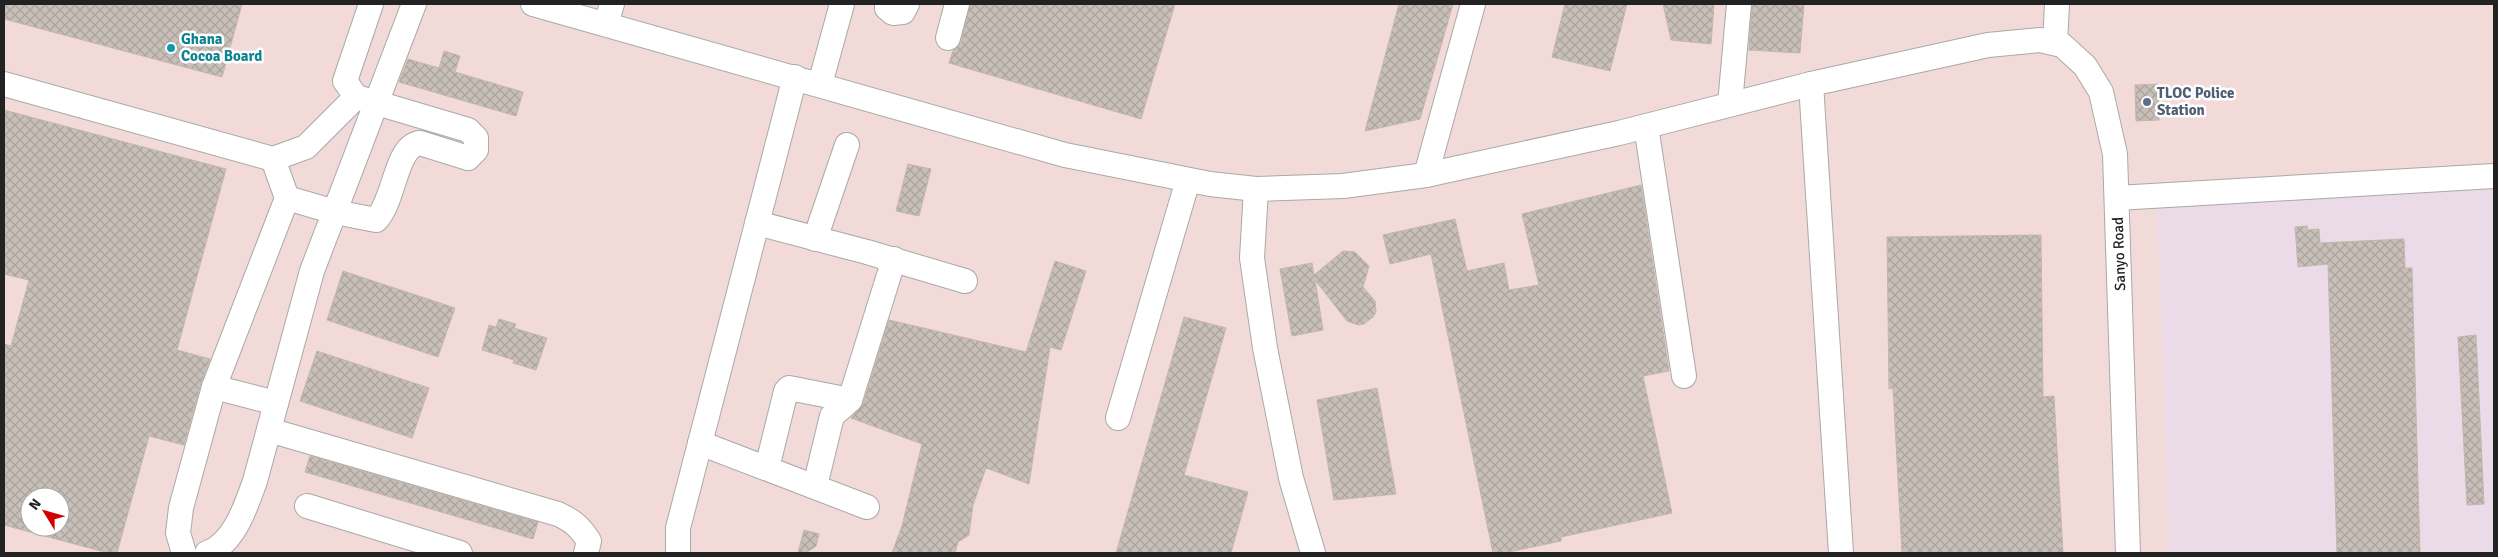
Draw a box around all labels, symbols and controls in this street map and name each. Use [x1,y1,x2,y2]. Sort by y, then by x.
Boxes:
place label: Ghana Cocoa Board [181,30,262,65]
marker: Ghana Cocoa Board [165,42,177,54]
place label: TLOC Police Station [2157,84,2234,119]
marker: TLOC Police Station [2141,96,2153,108]
street label: Sanyo Road [2109,217,2129,291]
north arrow [20,487,70,537]
text: N [25,495,45,513]

